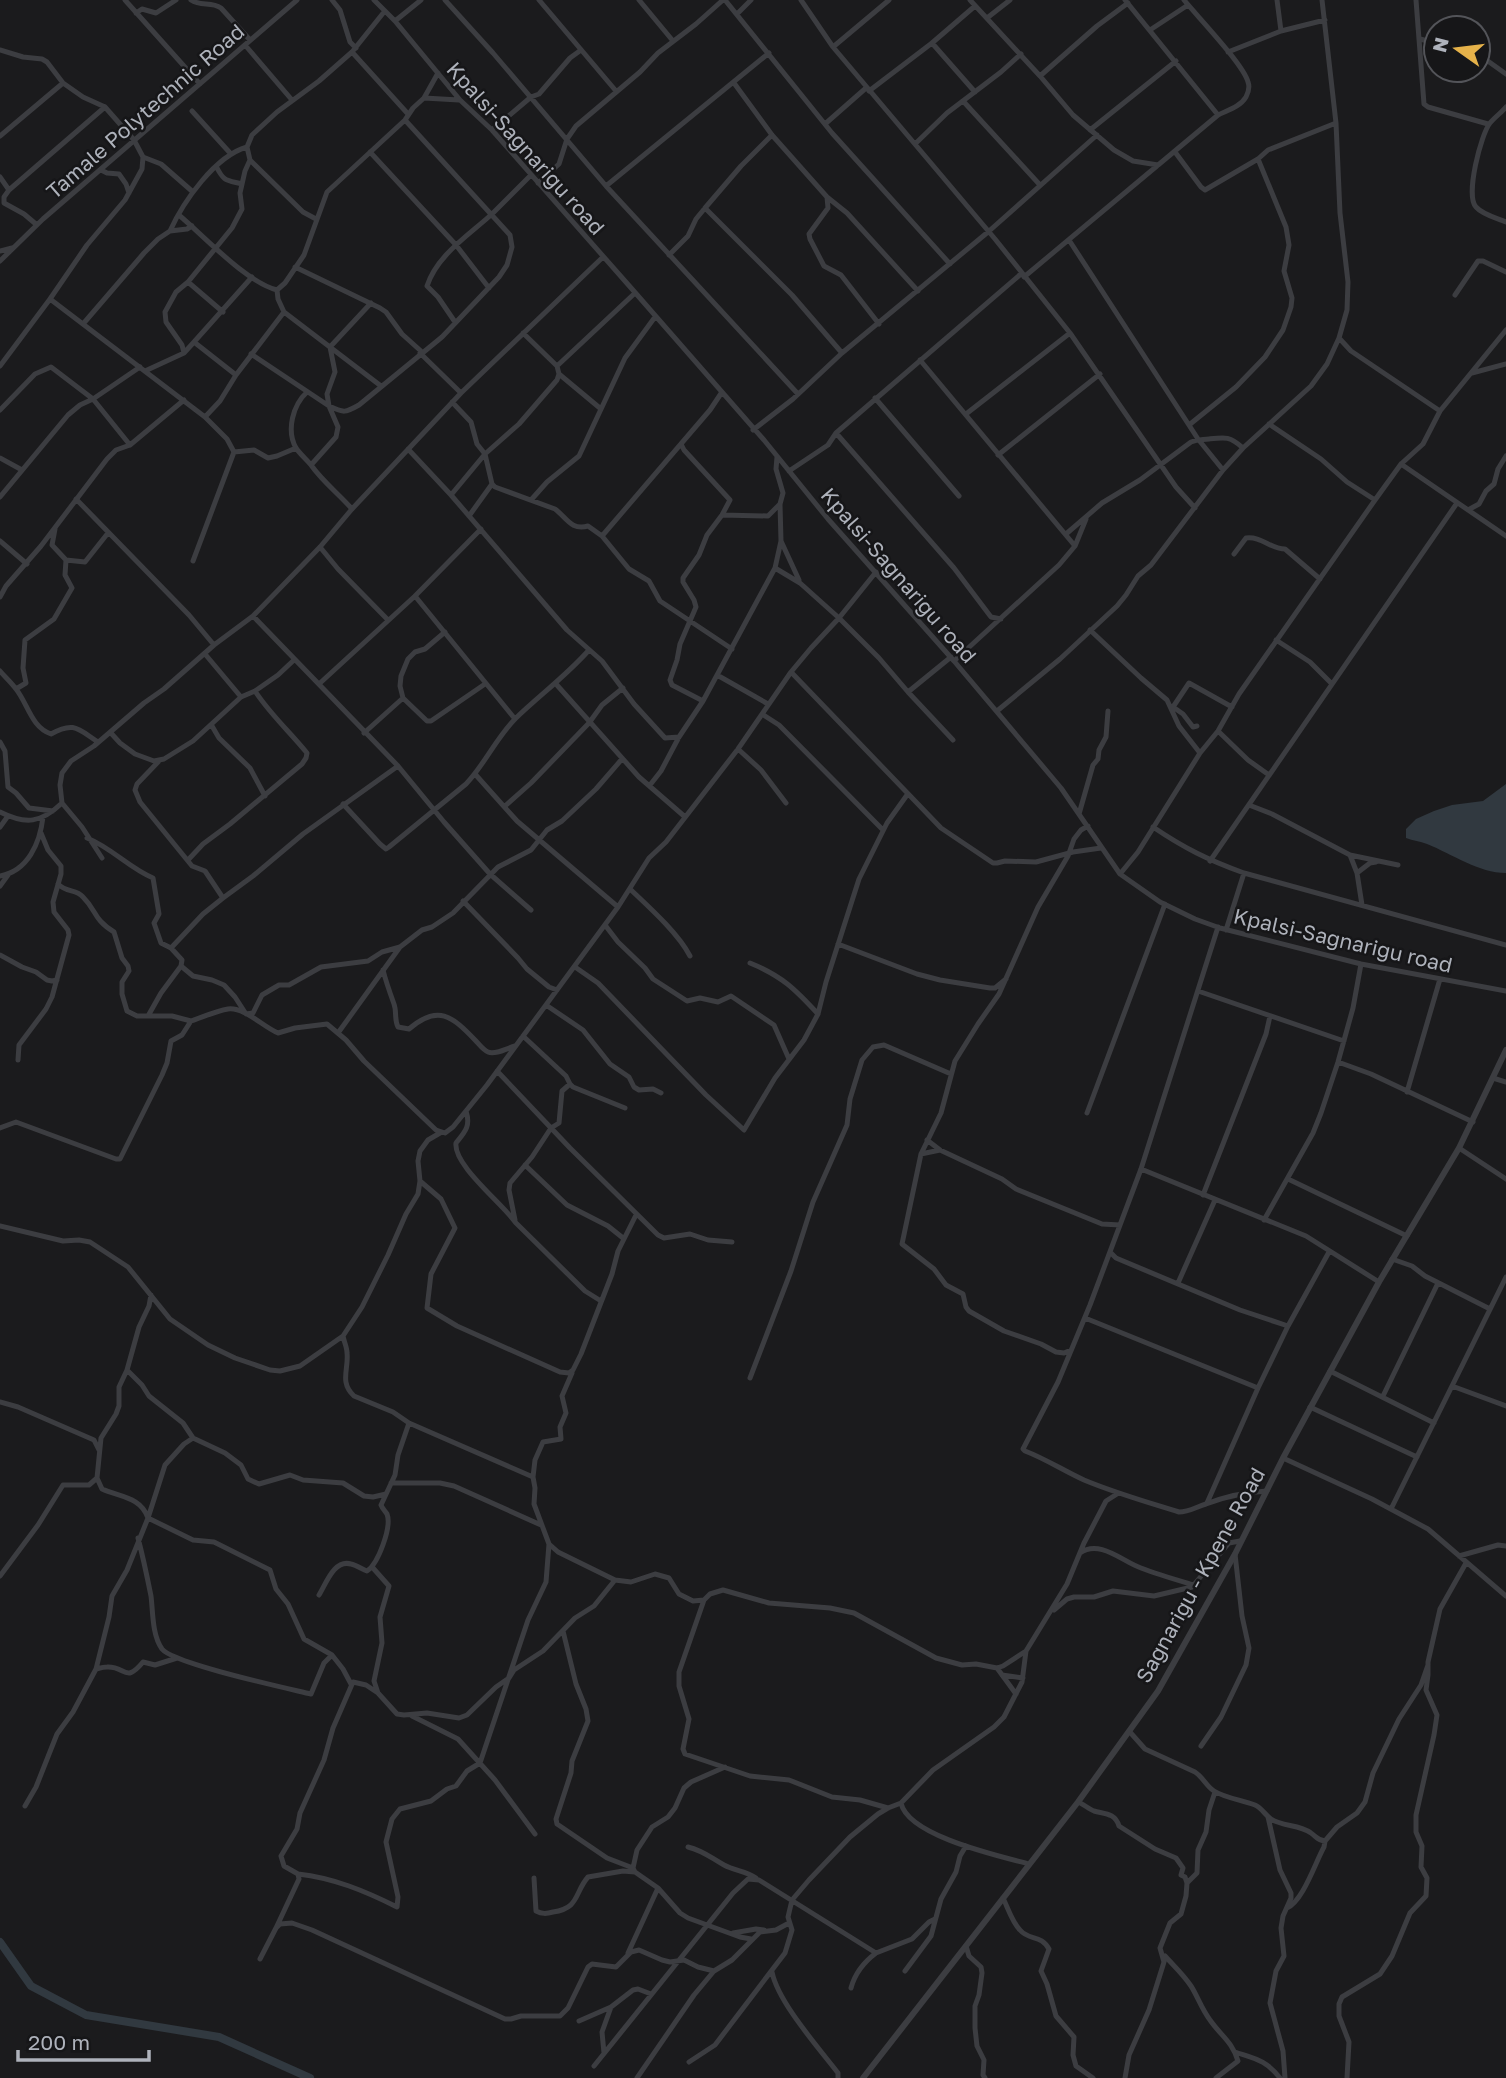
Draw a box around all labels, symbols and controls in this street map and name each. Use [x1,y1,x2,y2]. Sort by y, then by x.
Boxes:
north arrow [1422,14,1492,84]
street label: Tamale Polytechnic Road [41,18,249,204]
text: N [1427,35,1453,55]
street label: Kpalsi-Sagnarigu road [441,56,611,240]
street label: Kpalsi-Sagnarigu road [816,482,982,668]
street label: Kpalsi-Sagnarigu road [1231,902,1455,978]
street label: Sagnarigu - Kpene Road [1130,1463,1270,1687]
scale bar [18,2018,149,2062]
text: 200 m [28,2029,90,2055]

